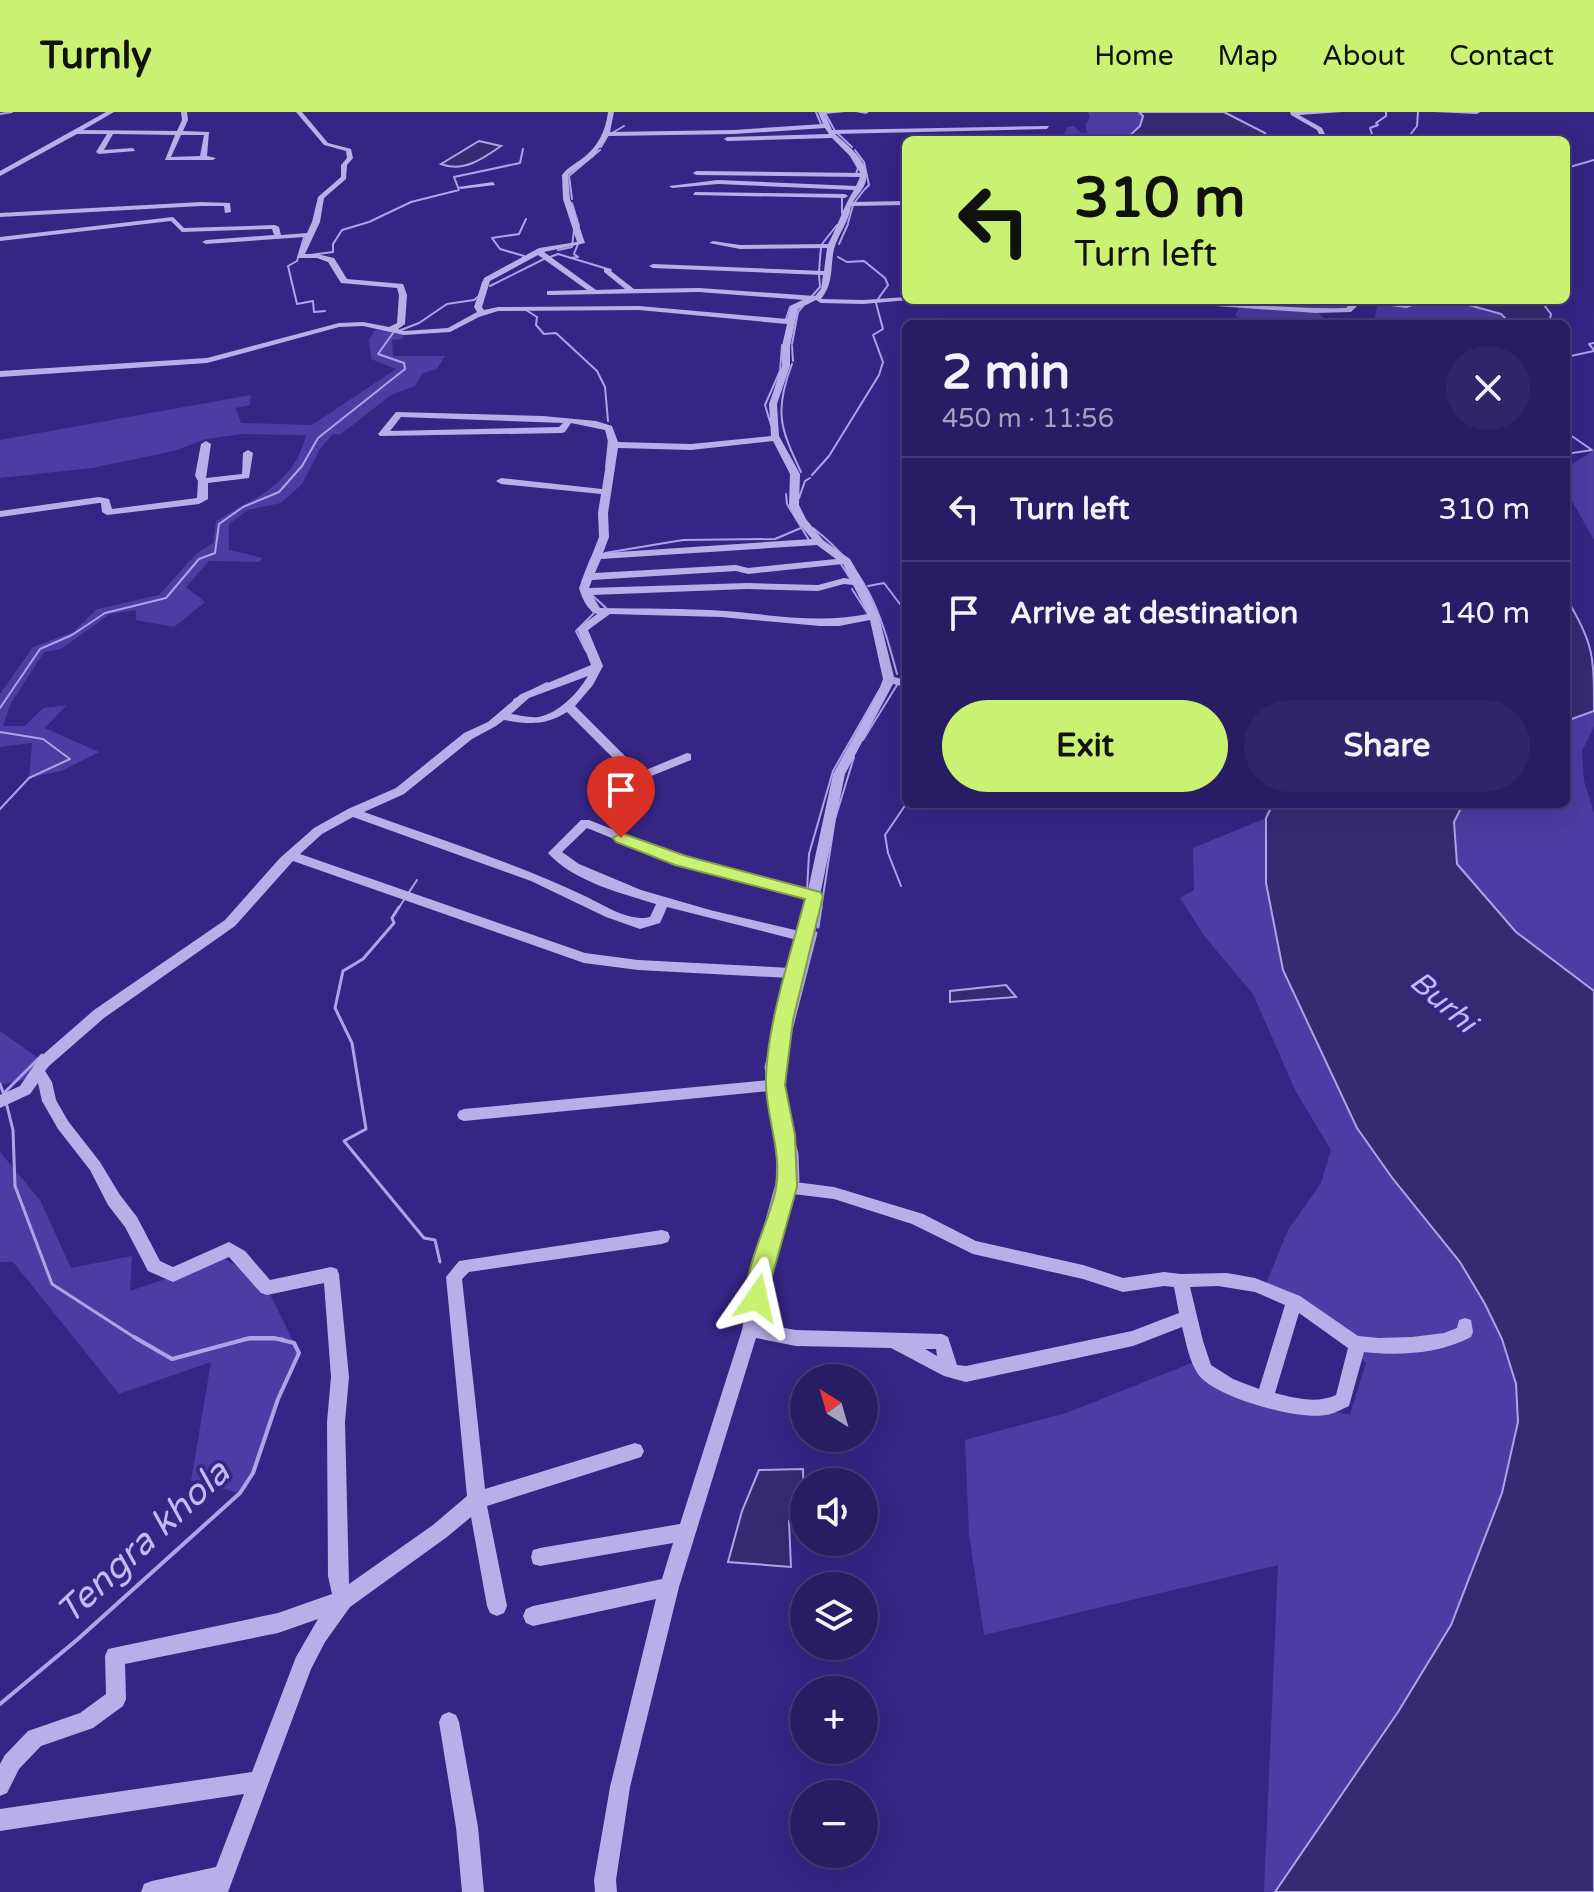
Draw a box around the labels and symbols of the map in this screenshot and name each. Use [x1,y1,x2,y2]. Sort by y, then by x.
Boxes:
pin [587,756,655,838]
water label: Burhi [1402,963,1487,1043]
position arrow [715,1256,799,1340]
north arrow [790,1364,878,1452]
water label: Tengra khola [48,1451,239,1633]

